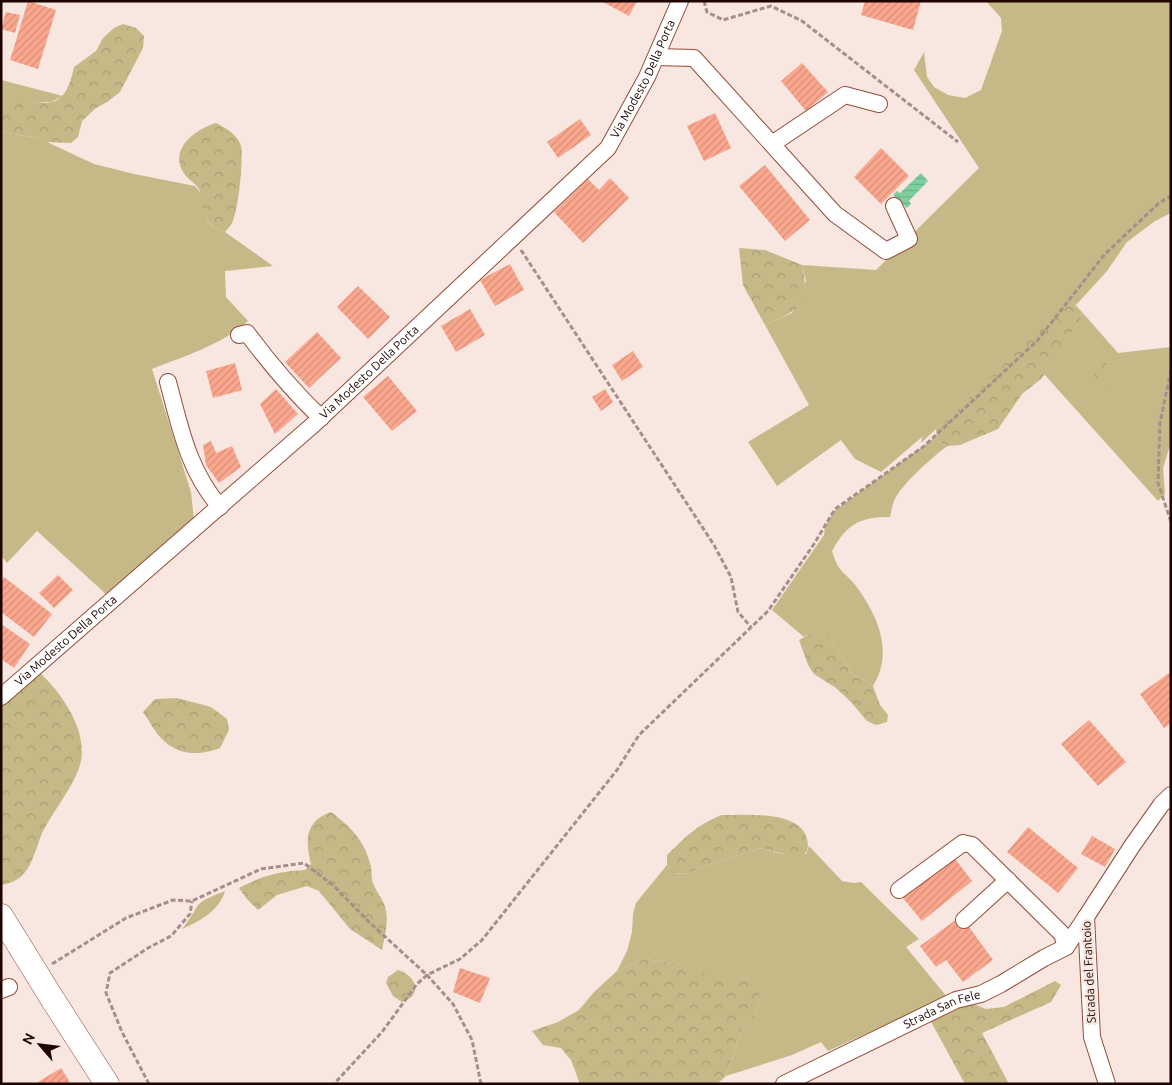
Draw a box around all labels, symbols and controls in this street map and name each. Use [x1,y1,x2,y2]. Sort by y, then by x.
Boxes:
street label: Via Modesto Della Porta [608,18,677,140]
street label: Via Modesto Della Porta [317,322,421,421]
street label: Via Modesto Della Porta [12,592,119,688]
street label: Strada del Frantoio [1079,921,1098,1024]
street label: Strada San Fele [901,987,982,1031]
north arrow [15,1020,65,1070]
text: N [19,1031,38,1047]

